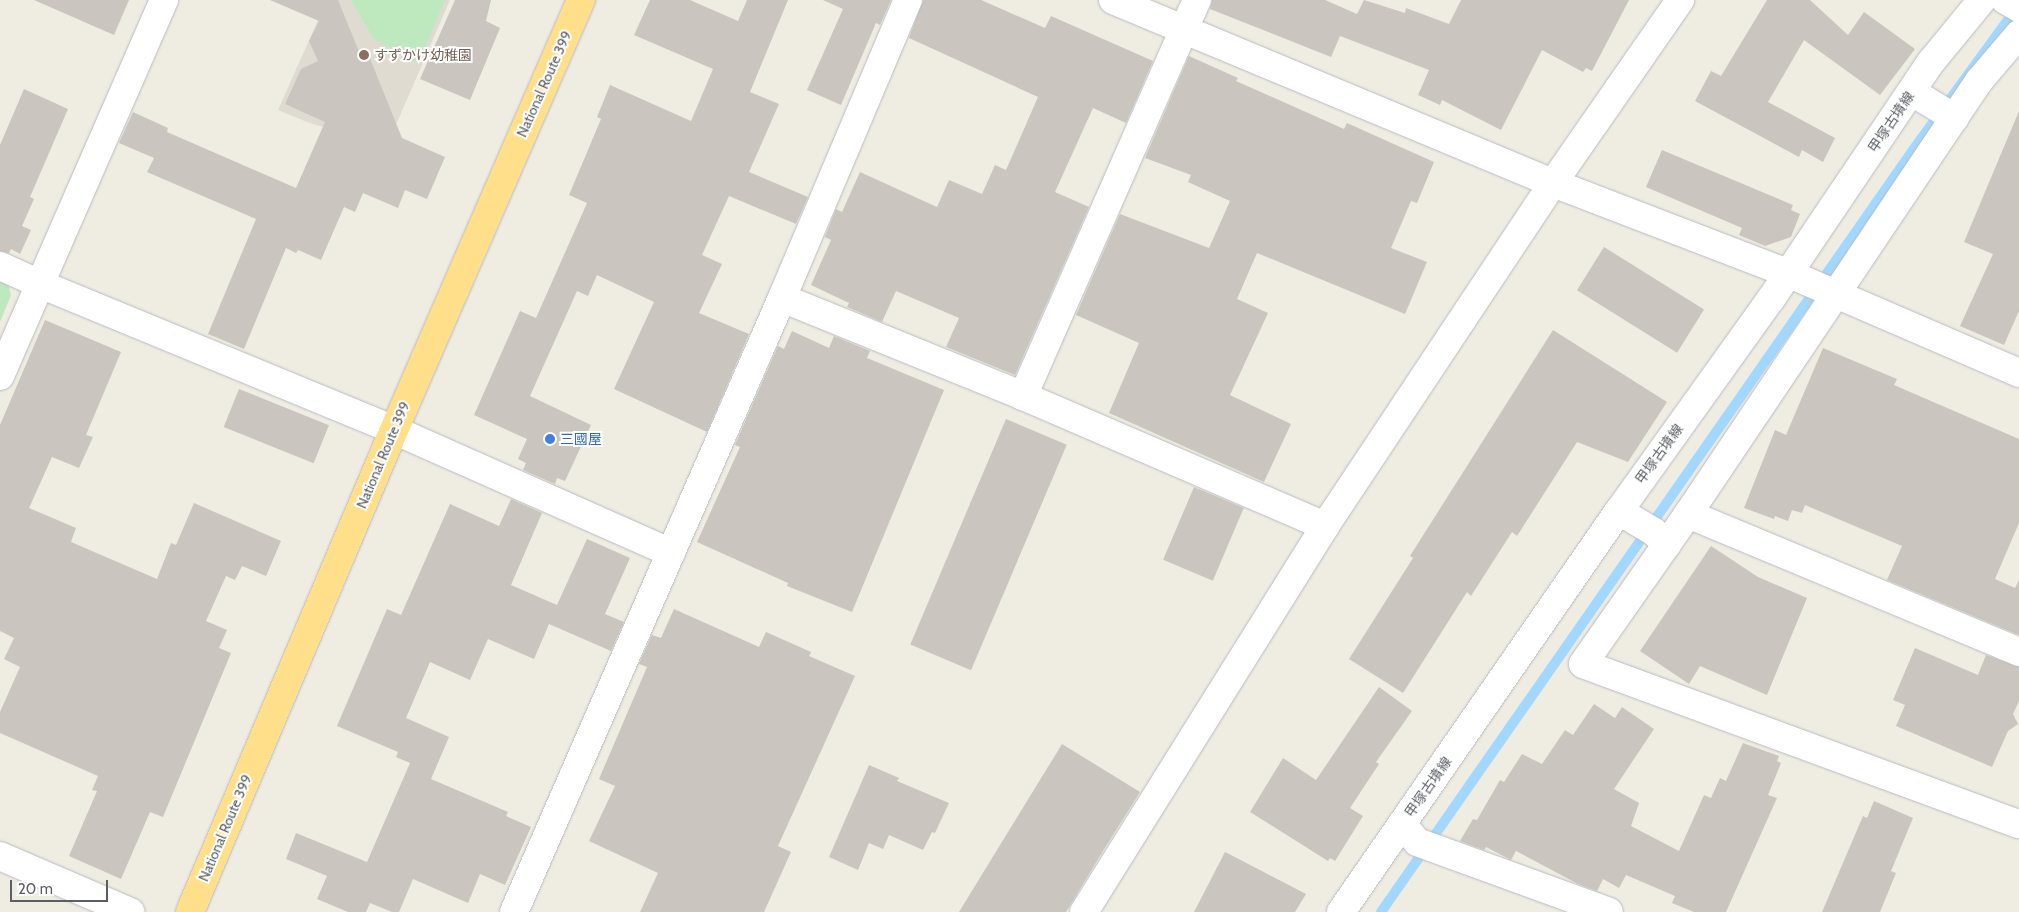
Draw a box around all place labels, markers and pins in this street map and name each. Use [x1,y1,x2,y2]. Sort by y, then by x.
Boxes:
place label: すずかけ幼稚園 [374,47,472,63]
marker: すずかけ幼稚園 [358,49,370,61]
place label: 三國屋 [560,431,602,447]
marker: 三國屋 [544,433,556,445]

